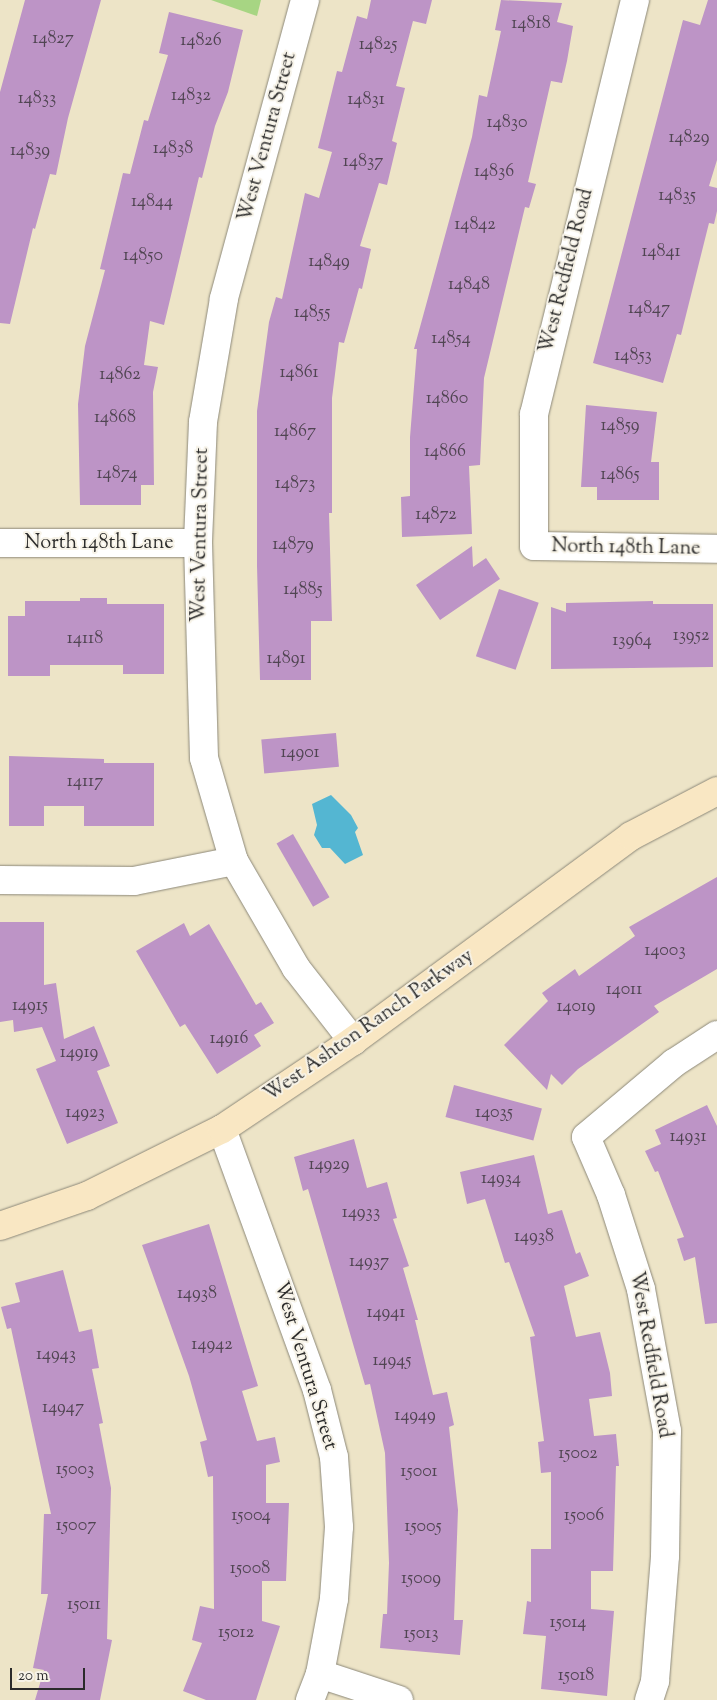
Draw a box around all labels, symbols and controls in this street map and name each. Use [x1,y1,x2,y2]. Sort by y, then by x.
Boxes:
house number: 14818 [511,13,551,35]
house number: 14827 [32,28,74,50]
house number: 14826 [180,30,222,52]
house number: 14825 [359,34,397,56]
street label: West Ventura Street [234,50,302,224]
house number: 14832 [171,85,211,107]
house number: 14833 [18,88,56,110]
house number: 14831 [347,89,385,111]
house number: 14830 [487,112,527,134]
house number: 14829 [668,127,710,149]
house number: 14838 [153,138,193,160]
house number: 14839 [10,140,50,162]
house number: 14837 [343,151,383,173]
house number: 14836 [474,161,514,183]
house number: 14835 [658,185,696,207]
street label: West Redfield Road [535,186,599,356]
house number: 14844 [131,191,173,213]
house number: 14842 [454,214,496,236]
house number: 14841 [641,241,681,263]
house number: 14850 [123,245,163,267]
house number: 14849 [308,251,350,273]
house number: 14848 [448,274,490,296]
house number: 14847 [628,298,670,320]
house number: 14855 [294,302,330,324]
house number: 14854 [431,328,471,350]
house number: 14853 [614,345,652,367]
house number: 14861 [279,362,319,384]
house number: 14862 [99,364,141,386]
house number: 14860 [426,388,468,410]
house number: 14868 [94,407,136,429]
house number: 14859 [600,415,640,437]
house number: 14867 [274,421,316,443]
house number: 14866 [424,441,466,463]
street label: West Ventura Street [187,447,215,623]
house number: 14874 [96,463,138,485]
house number: 14865 [600,464,640,486]
house number: 14873 [275,473,315,495]
house number: 14872 [415,504,457,526]
street label: North 148th Lane [25,531,173,555]
house number: 14879 [272,534,314,556]
street label: North 148th Lane [551,535,701,561]
house number: 14885 [283,579,323,601]
house number: 13952 [673,625,709,647]
house number: 14118 [67,628,103,650]
house number: 13964 [612,630,652,652]
house number: 14891 [266,648,306,670]
house number: 14901 [280,742,320,764]
house number: 14117 [67,771,103,793]
house number: 14003 [644,940,686,962]
street label: West Ashton Ranch Parkway [260,945,478,1107]
house number: 14011 [606,979,642,1001]
house number: 14915 [12,995,48,1017]
house number: 14019 [556,996,596,1018]
house number: 14916 [210,1028,248,1050]
house number: 14919 [60,1042,98,1064]
house number: 14923 [65,1102,105,1124]
house number: 14035 [475,1102,513,1124]
house number: 14931 [669,1126,707,1148]
house number: 14929 [309,1154,349,1176]
house number: 14934 [481,1168,521,1190]
house number: 14933 [342,1202,380,1224]
house number: 14938 [514,1226,554,1248]
house number: 14937 [349,1251,389,1273]
street label: West Redfield Road [624,1270,676,1440]
street label: West Ventura Street [268,1279,342,1453]
house number: 14938 [177,1283,217,1305]
house number: 14941 [367,1302,405,1324]
house number: 14942 [191,1334,233,1356]
house number: 14943 [36,1344,76,1366]
house number: 14945 [372,1350,412,1372]
house number: 14947 [42,1397,84,1419]
house number: 14949 [394,1405,436,1427]
house number: 15002 [558,1443,598,1465]
house number: 15003 [56,1459,94,1481]
house number: 15001 [400,1461,438,1483]
house number: 15004 [231,1505,271,1527]
house number: 15006 [564,1505,604,1527]
house number: 15007 [56,1515,96,1537]
house number: 15005 [404,1516,442,1538]
house number: 15008 [230,1558,270,1580]
house number: 15009 [401,1568,441,1590]
house number: 15011 [67,1594,101,1616]
house number: 15014 [550,1612,586,1634]
house number: 15012 [218,1622,254,1644]
house number: 15013 [403,1623,439,1645]
scale bar [12,1658,88,1690]
house number: 15018 [558,1665,594,1687]
text: 20 m [18,1666,49,1687]

